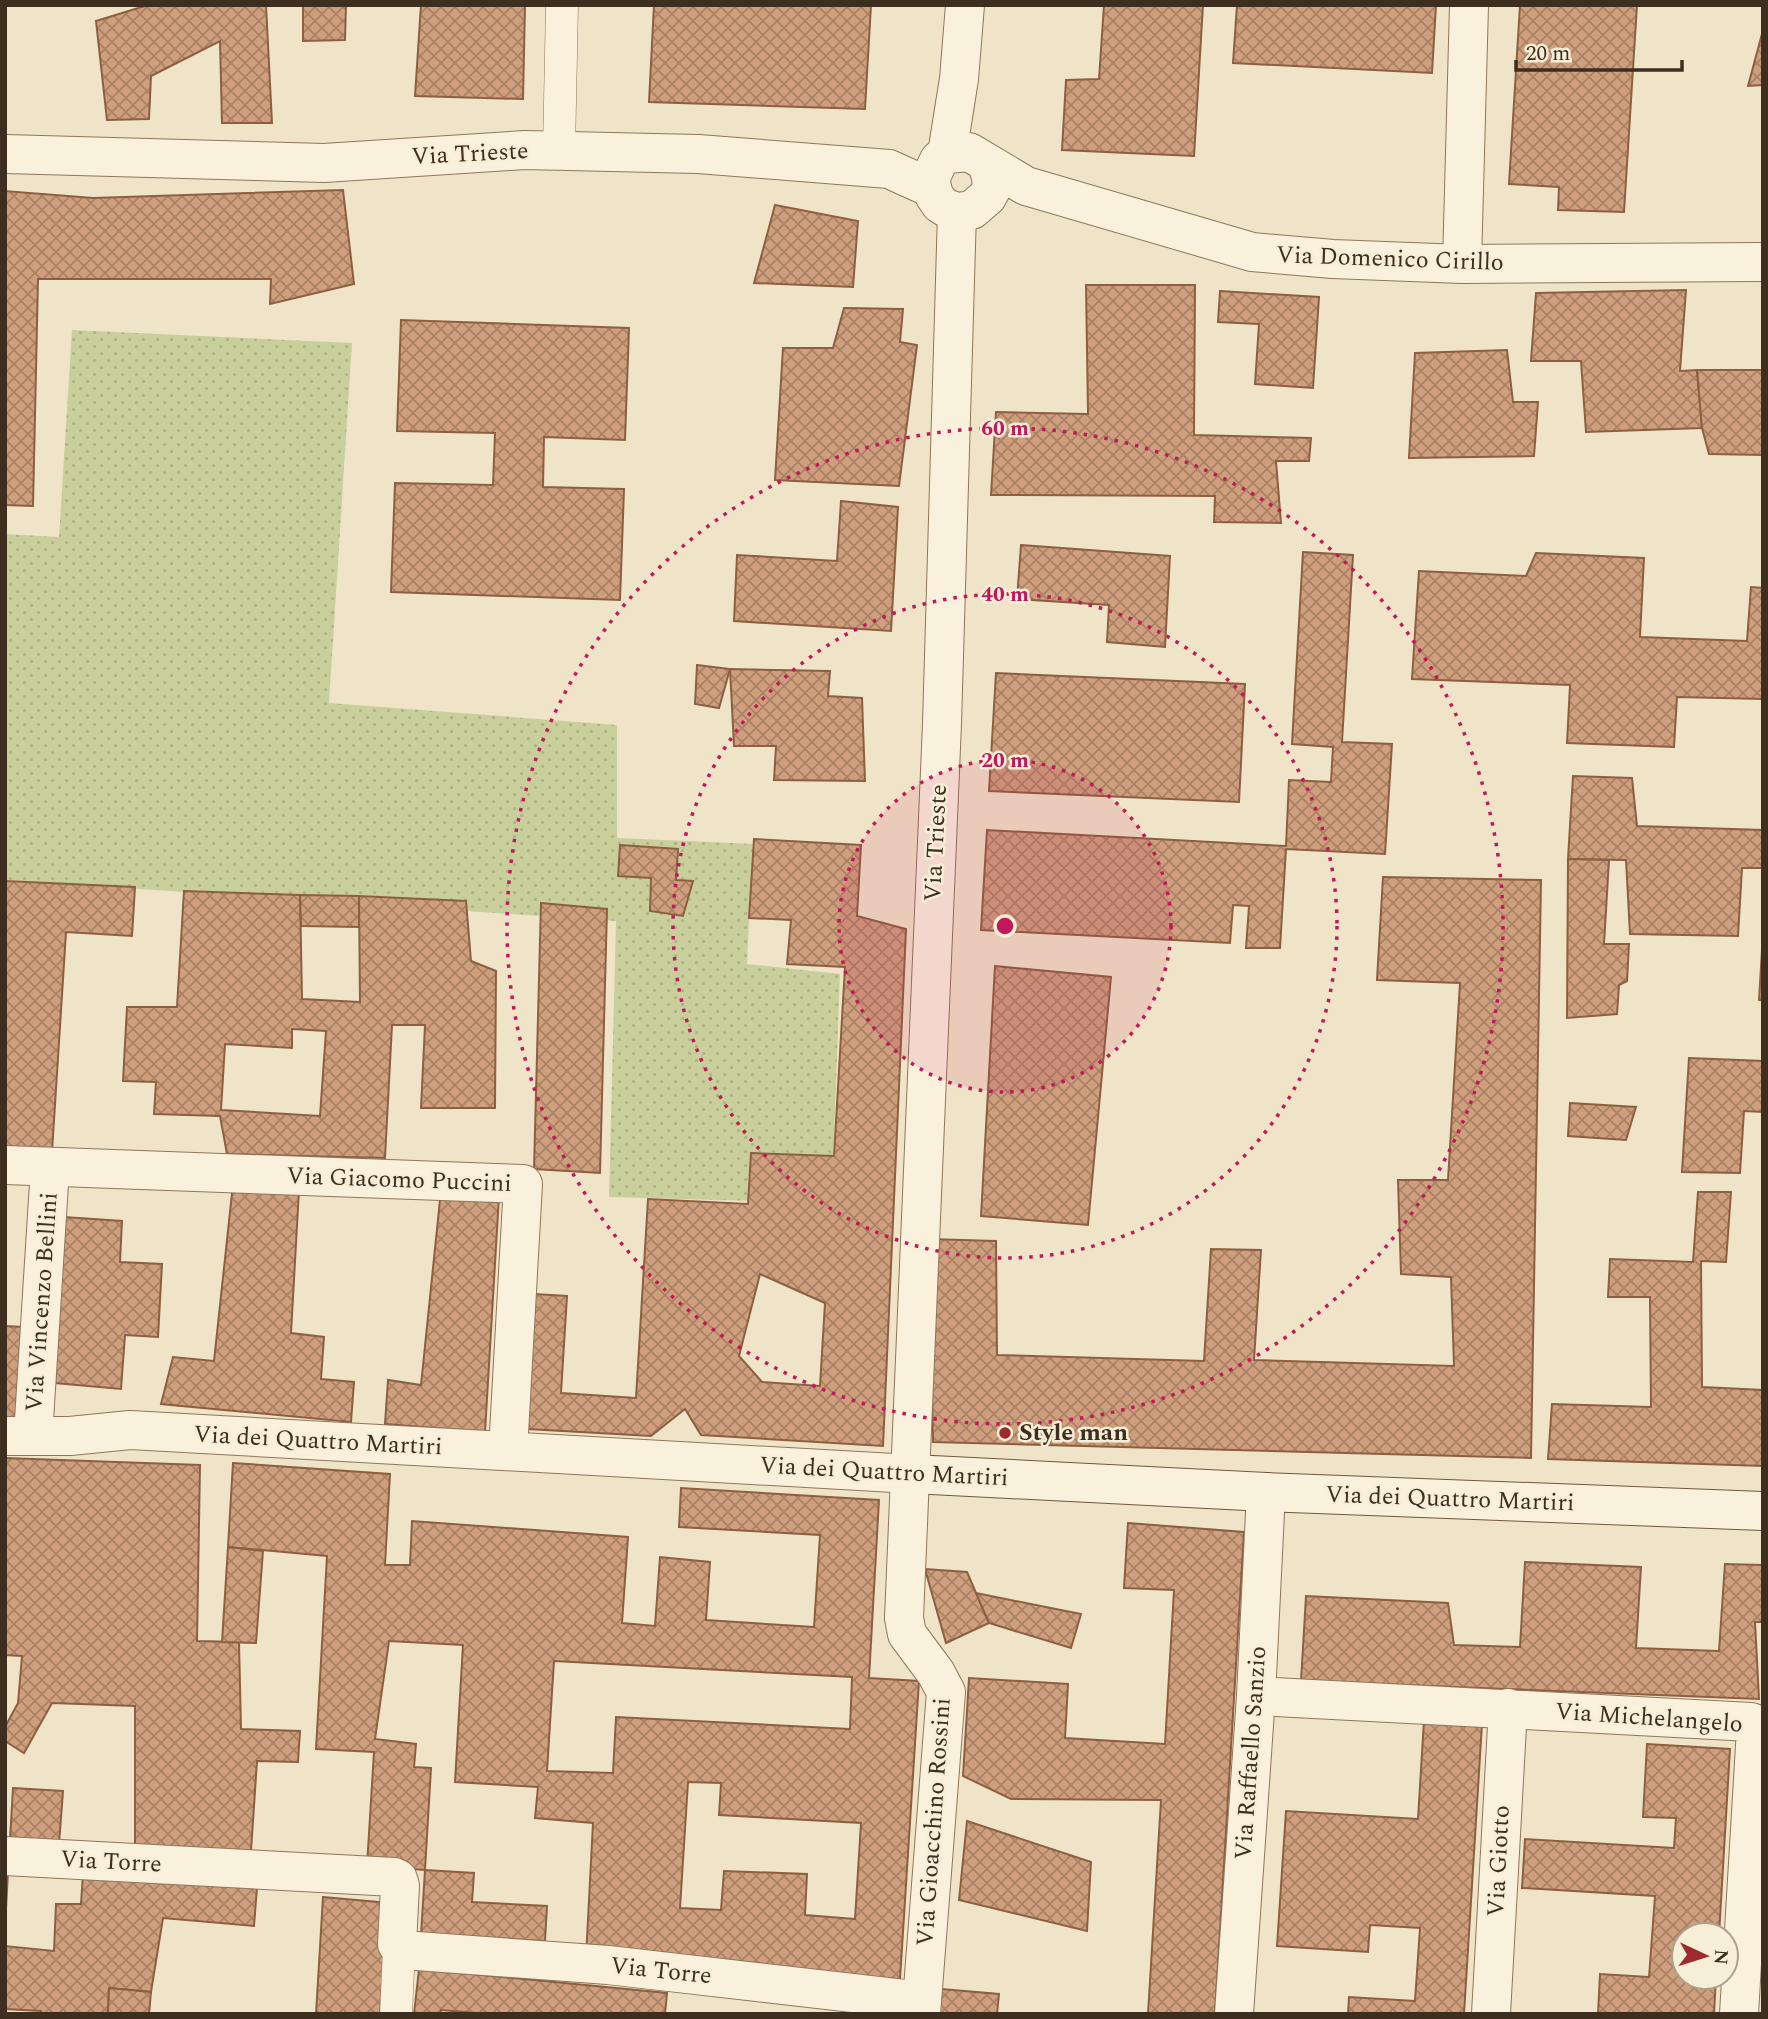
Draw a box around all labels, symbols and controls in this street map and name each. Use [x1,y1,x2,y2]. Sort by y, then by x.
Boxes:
scale bar [1516,28,1682,72]
text: 20 m [1526,38,1570,70]
street label: Via Trieste [410,133,530,175]
street label: Via Domenico Cirillo [1276,237,1504,281]
text: 60 m [981,413,1029,445]
text: 40 m [981,579,1029,611]
text: 20 m [981,745,1029,777]
street label: Via Trieste [915,783,957,903]
centre of rings [993,914,1017,938]
street label: Via Giacomo Puccini [286,1158,512,1202]
street label: Via Vincenzo Bellini [16,1191,68,1413]
place label: Style man [1019,1415,1128,1451]
street label: Via dei Quattro Martiri [193,1417,443,1465]
marker: Style man [997,1425,1013,1441]
street label: Via dei Quattro Martiri [759,1448,1009,1496]
street label: Via dei Quattro Martiri [1325,1477,1575,1521]
street label: Via Raffaello Sanzio [1226,1645,1276,1861]
street label: Via Michelangelo [1554,1693,1744,1743]
street label: Via Gioacchino Rossini [907,1696,961,1948]
street label: Via Giotto [1478,1804,1520,1918]
street label: Via Torre [59,1841,163,1883]
north arrow [1670,1921,1740,1991]
street label: Via Torre [609,1948,713,1994]
text: N [1705,1948,1735,1966]

